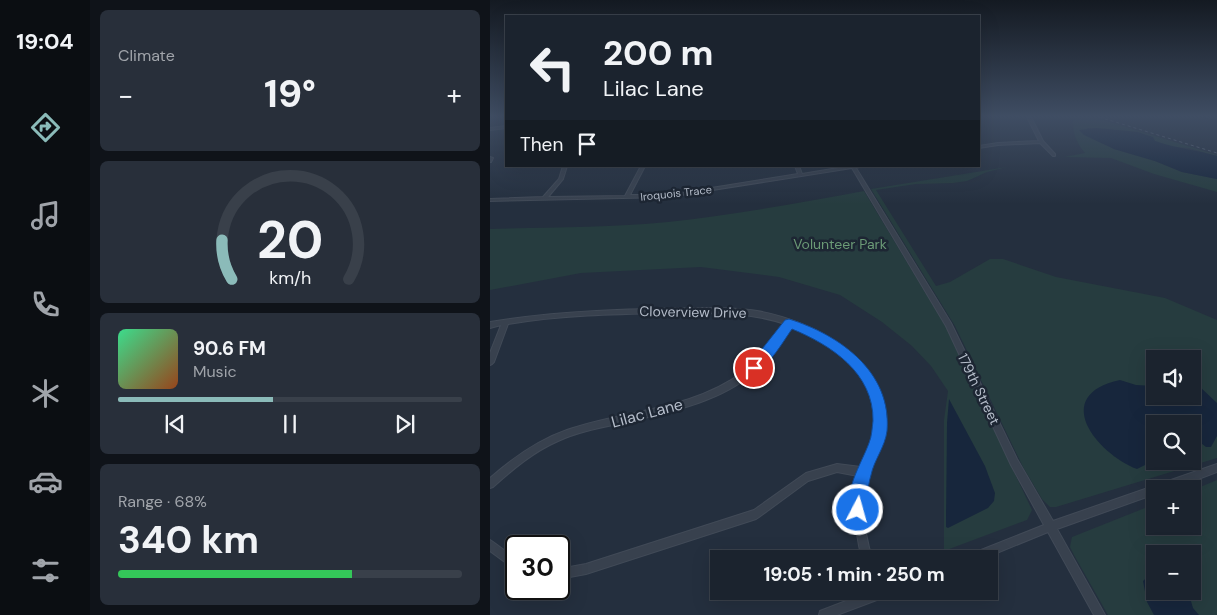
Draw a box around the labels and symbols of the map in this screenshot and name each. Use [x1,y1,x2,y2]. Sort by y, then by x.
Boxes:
street label: Iroquois Trace [640,182,712,204]
park label: Volunteer Park [793,235,887,253]
street label: Cloverview Drive [639,302,747,322]
pin [733,347,775,389]
street label: 179th Street [954,350,1004,428]
street label: Lilac Lane [609,393,685,433]
position arrow [831,483,883,535]
speed limit sign: 30 [505,535,570,600]

